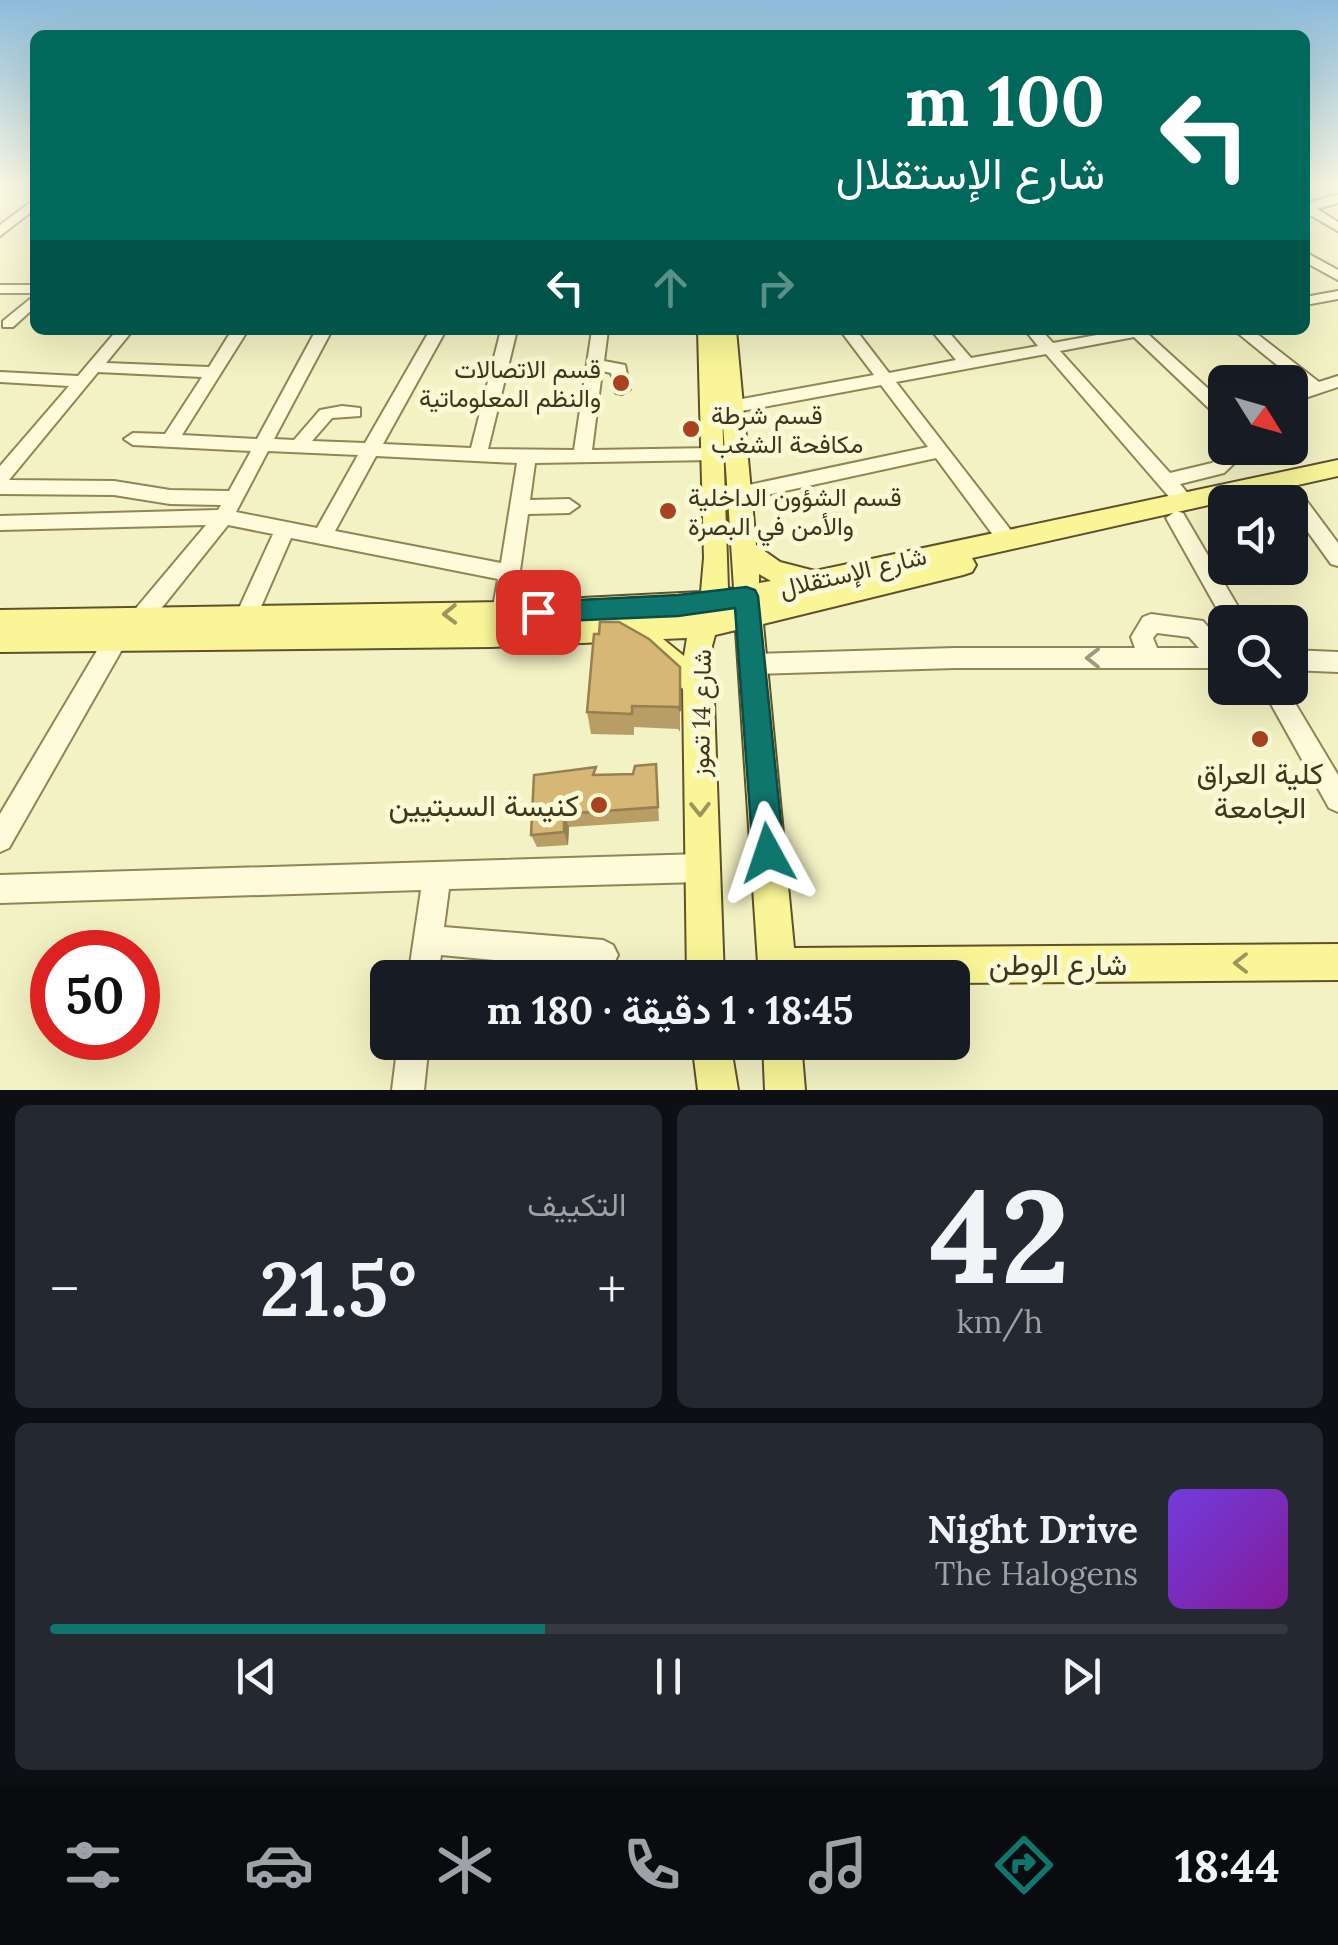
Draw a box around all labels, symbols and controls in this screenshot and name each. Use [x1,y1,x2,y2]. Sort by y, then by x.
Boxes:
text: 100 m [905,56,1105,145]
icon: left [1140,70,1270,200]
text: شارع الإستقلال [836,144,1105,201]
icon: left [538,260,593,315]
icon: ahead [643,260,698,315]
icon: right [748,260,803,315]
place label: قسم الاتصالات والنظم المعلوماتية [419,353,601,415]
north arrow [1208,365,1308,465]
map controls [1208,365,1308,705]
marker: قسم الاتصالات والنظم المعلوماتية [610,372,632,394]
place label: قسم شرطة مكافحة الشغب [711,399,863,460]
marker: قسم شرطة مكافحة الشغب [680,418,702,440]
place label: قسم الشؤون الداخلية والأمن في البصرة [688,481,902,547]
button: sound [1208,485,1308,585]
marker: قسم الشؤون الداخلية والأمن في البصرة [657,500,679,522]
street label: شارع الإستقلال [776,540,930,605]
pin [496,570,581,655]
icon: arrive [511,585,566,640]
one-way arrow [442,603,458,625]
button: search [1208,605,1308,705]
one-way arrow [1084,647,1100,669]
street label: شارع 14 تموز [684,649,719,778]
marker: كلية العراق الجامعة [1249,728,1271,750]
place label: كلية العراق الجامعة [1196,754,1324,826]
place label: كنيسة السبتيين [388,786,579,824]
marker: كنيسة السبتيين [588,794,610,816]
position arrow [716,801,820,905]
one-way arrow [689,802,710,818]
speed limit sign: 50 [30,930,160,1060]
street label: شارع الوطن [989,945,1127,985]
one-way arrow [1232,952,1248,974]
text: 18:45 · 1 دقيقة · 180 m [487,986,853,1034]
text: 42 [930,1152,1070,1319]
text: التكييف [527,1184,627,1225]
text: 21.5° [260,1241,417,1337]
text: − [50,1254,79,1324]
text: + [597,1254,627,1324]
text: km/h [957,1301,1043,1342]
text: Night Drive [927,1505,1138,1553]
text: The Halogens [935,1553,1138,1594]
icon: previous [229,1649,284,1704]
icon: pause [641,1649,696,1704]
icon: next [1054,1649,1109,1704]
icon: filters [58,1830,128,1900]
icon: car [244,1830,314,1900]
icon: climate [430,1830,500,1900]
icon: phone [617,1830,687,1900]
icon: music [803,1830,873,1900]
icon: directions [989,1830,1059,1900]
text: 18:44 [1175,1837,1280,1894]

